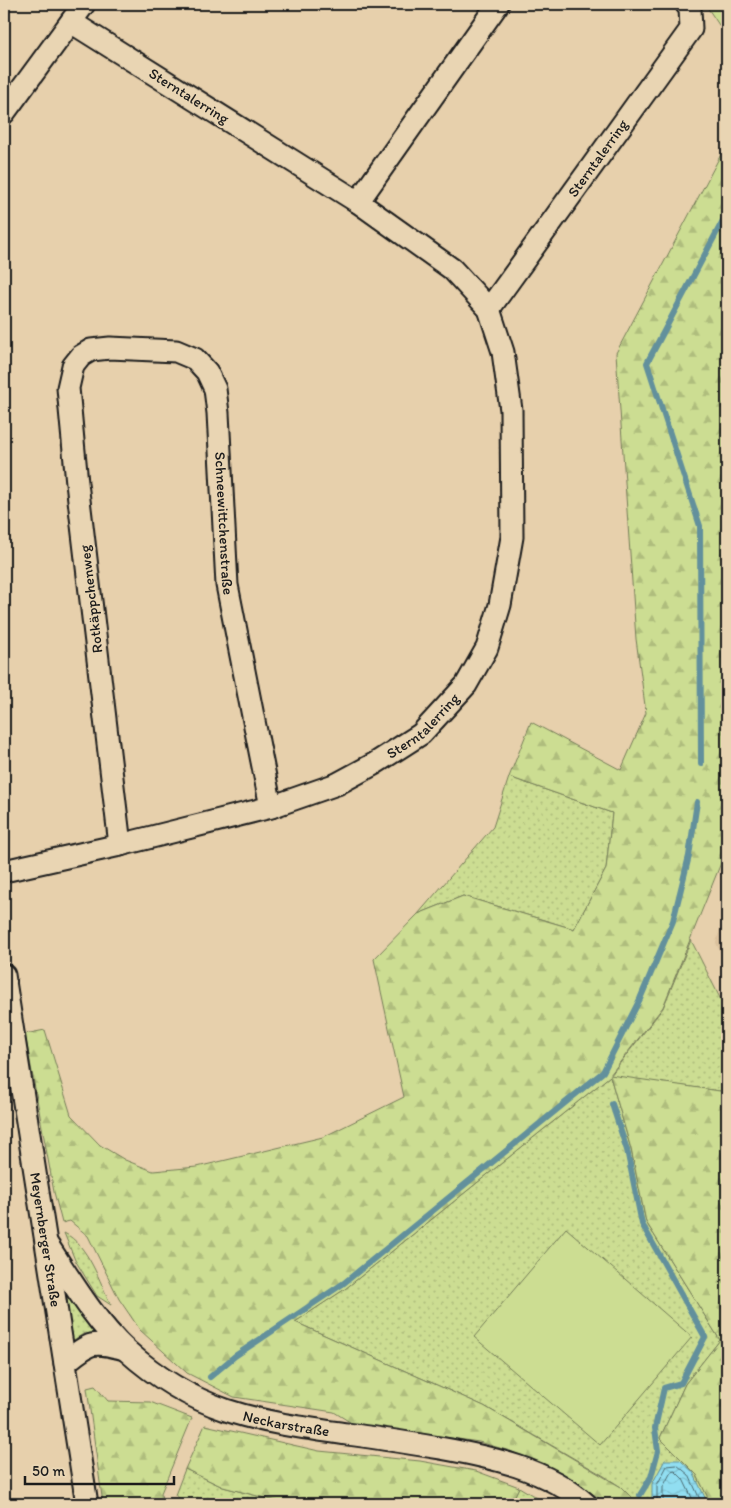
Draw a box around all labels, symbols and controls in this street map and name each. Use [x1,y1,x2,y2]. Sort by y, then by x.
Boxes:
street label: Sterntalerring [146,64,233,128]
street label: Sterntalerring [564,116,632,200]
street label: Schneewittchenstraße [211,451,238,597]
street label: Rotkäppchenweg [75,544,107,654]
street label: Sterntalerring [383,689,463,763]
street label: Meyernberger Straße [26,1171,65,1308]
street label: Neckarstraße [241,1407,331,1440]
scale bar [25,1453,174,1485]
text: 50 m [32,1462,65,1480]

